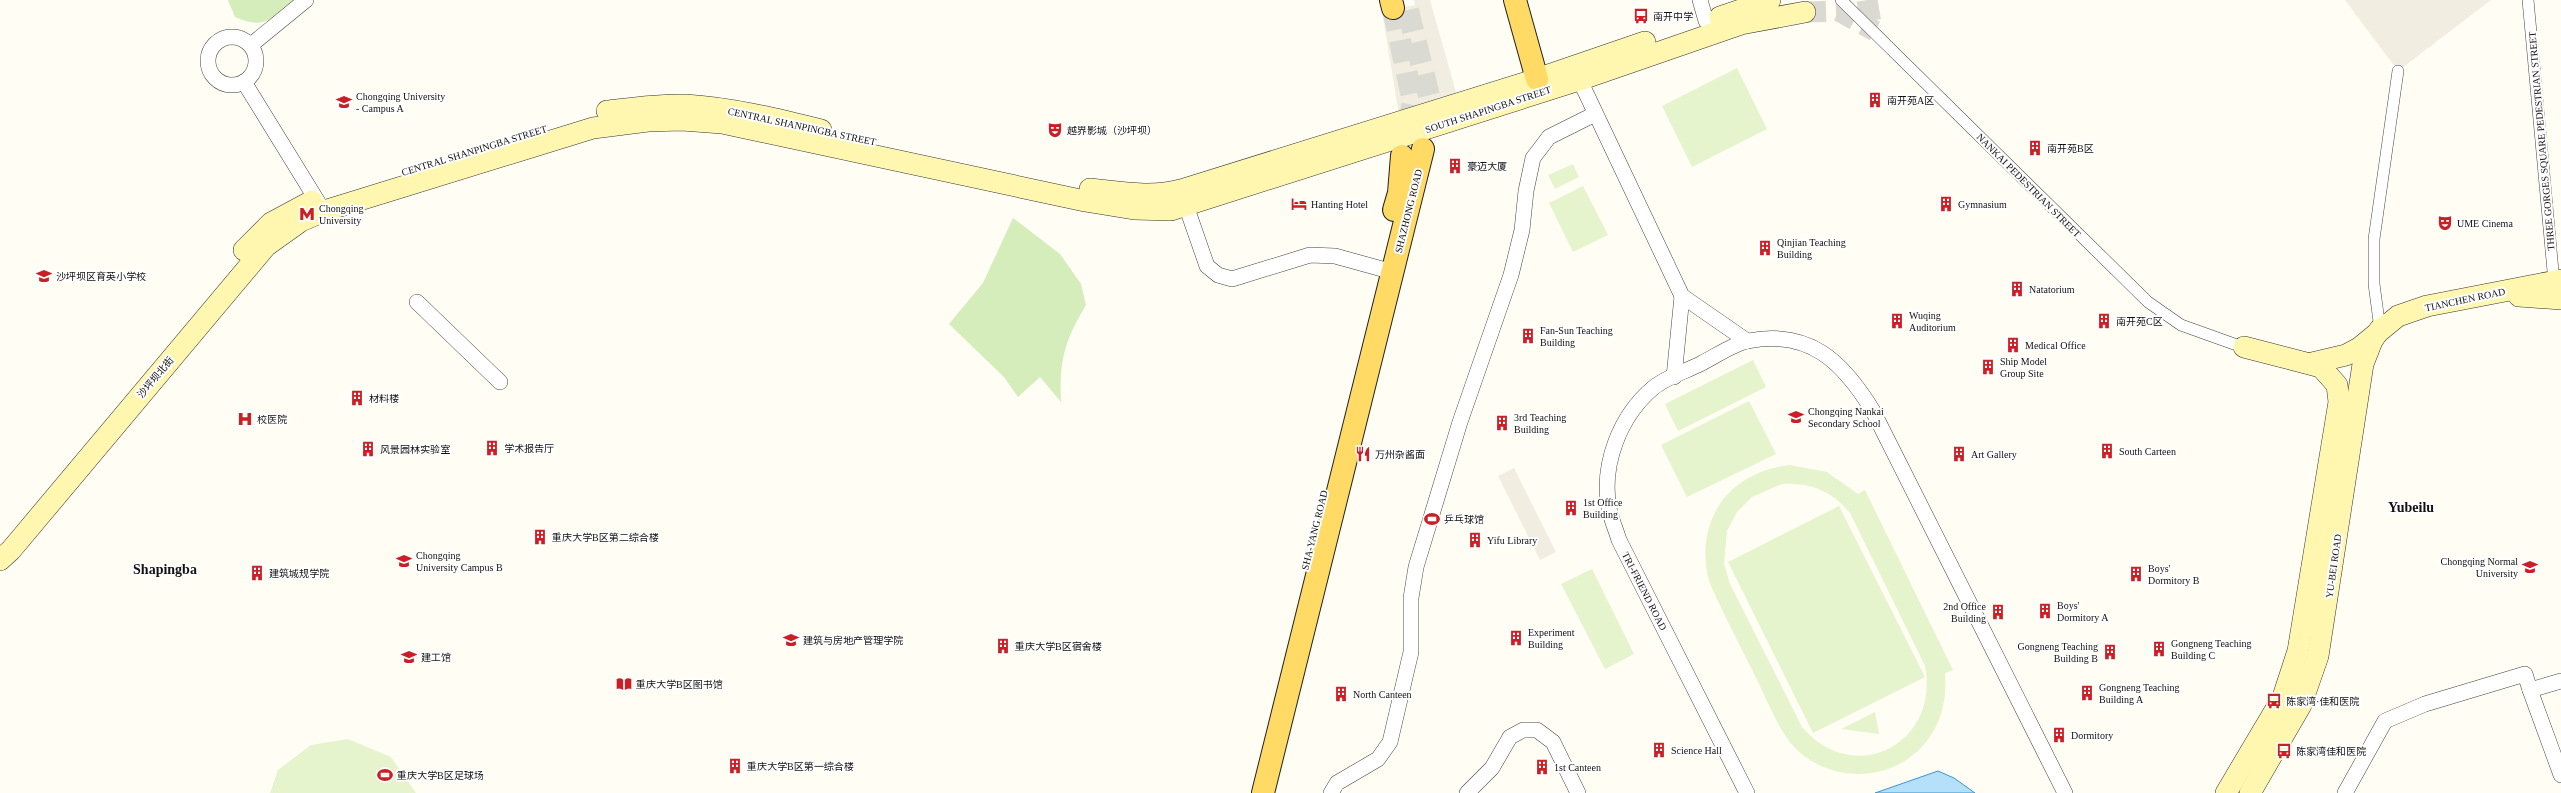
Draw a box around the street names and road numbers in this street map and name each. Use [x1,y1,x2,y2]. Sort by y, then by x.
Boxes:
street label: THREE GORGES SQUARE PEDESTRIAN STREET [2526,31,2557,251]
street label: SOUTH SHAPINGBA STREET [1424,84,1552,135]
street label: CENTRAL SHANPINGBA STREET [727,105,877,148]
street label: CENTRAL SHANPINGBA STREET [400,123,548,178]
street label: NANKAI PEDESTRIAN STREET [1974,131,2083,240]
street label: SHAZHONG ROAD [1393,168,1424,254]
street label: TIANCHEN ROAD [2424,286,2506,313]
street label: 沙坪坝北街 [135,355,176,400]
street label: SHA-YANG ROAD [1299,489,1330,571]
street label: YU-BEI ROAD [2324,533,2343,599]
street label: TRI-FRIEND ROAD [1620,550,1669,632]

